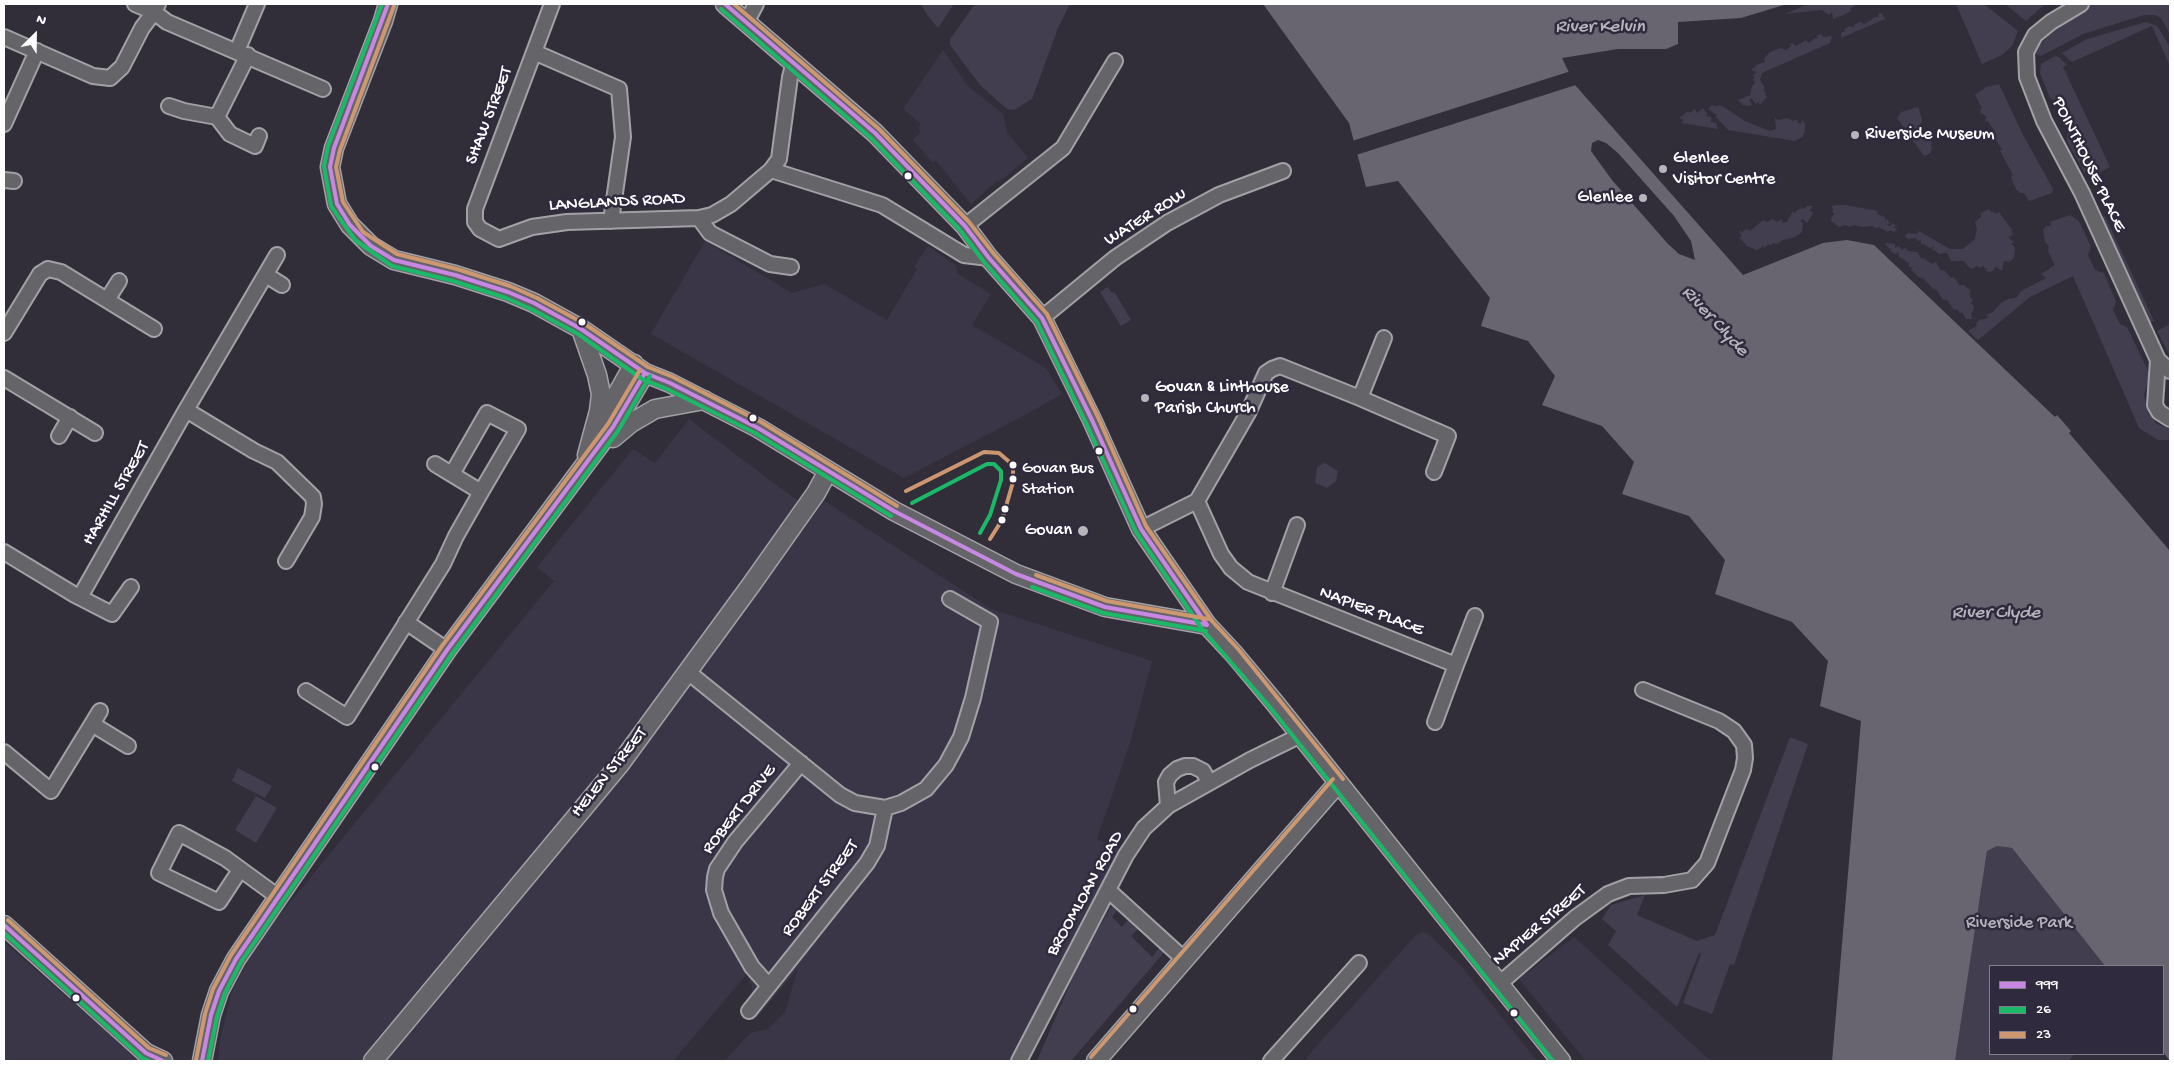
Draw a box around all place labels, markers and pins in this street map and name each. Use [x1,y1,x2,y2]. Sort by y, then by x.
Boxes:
place label: Riverside Museum [1865,124,1995,146]
marker: Riverside Museum [1849,129,1861,141]
place label: Glenlee Visitor Centre [1673,148,1775,190]
marker: Glenlee Visitor Centre [1657,163,1669,175]
unlabelled marker [903,171,913,181]
place label: Glenlee [1577,187,1633,209]
marker: Glenlee [1637,192,1649,204]
unlabelled marker [577,317,587,327]
place label: Govan & Linthouse Parish Church [1155,377,1289,419]
marker: Govan & Linthouse Parish Church [1139,392,1151,404]
unlabelled marker [748,413,758,423]
unlabelled marker [1094,446,1104,456]
place label: Govan Bus Station [1022,459,1094,499]
unlabelled marker [1008,460,1018,470]
marker: Govan Bus Station [1008,474,1018,484]
unlabelled marker [1000,504,1010,514]
unlabelled marker [997,515,1007,525]
place label: Govan [1025,520,1072,542]
marker: Govan [1076,524,1090,538]
unlabelled marker [370,762,380,772]
unlabelled marker [71,993,81,1003]
unlabelled marker [1128,1004,1138,1014]
unlabelled marker [1509,1008,1519,1018]

